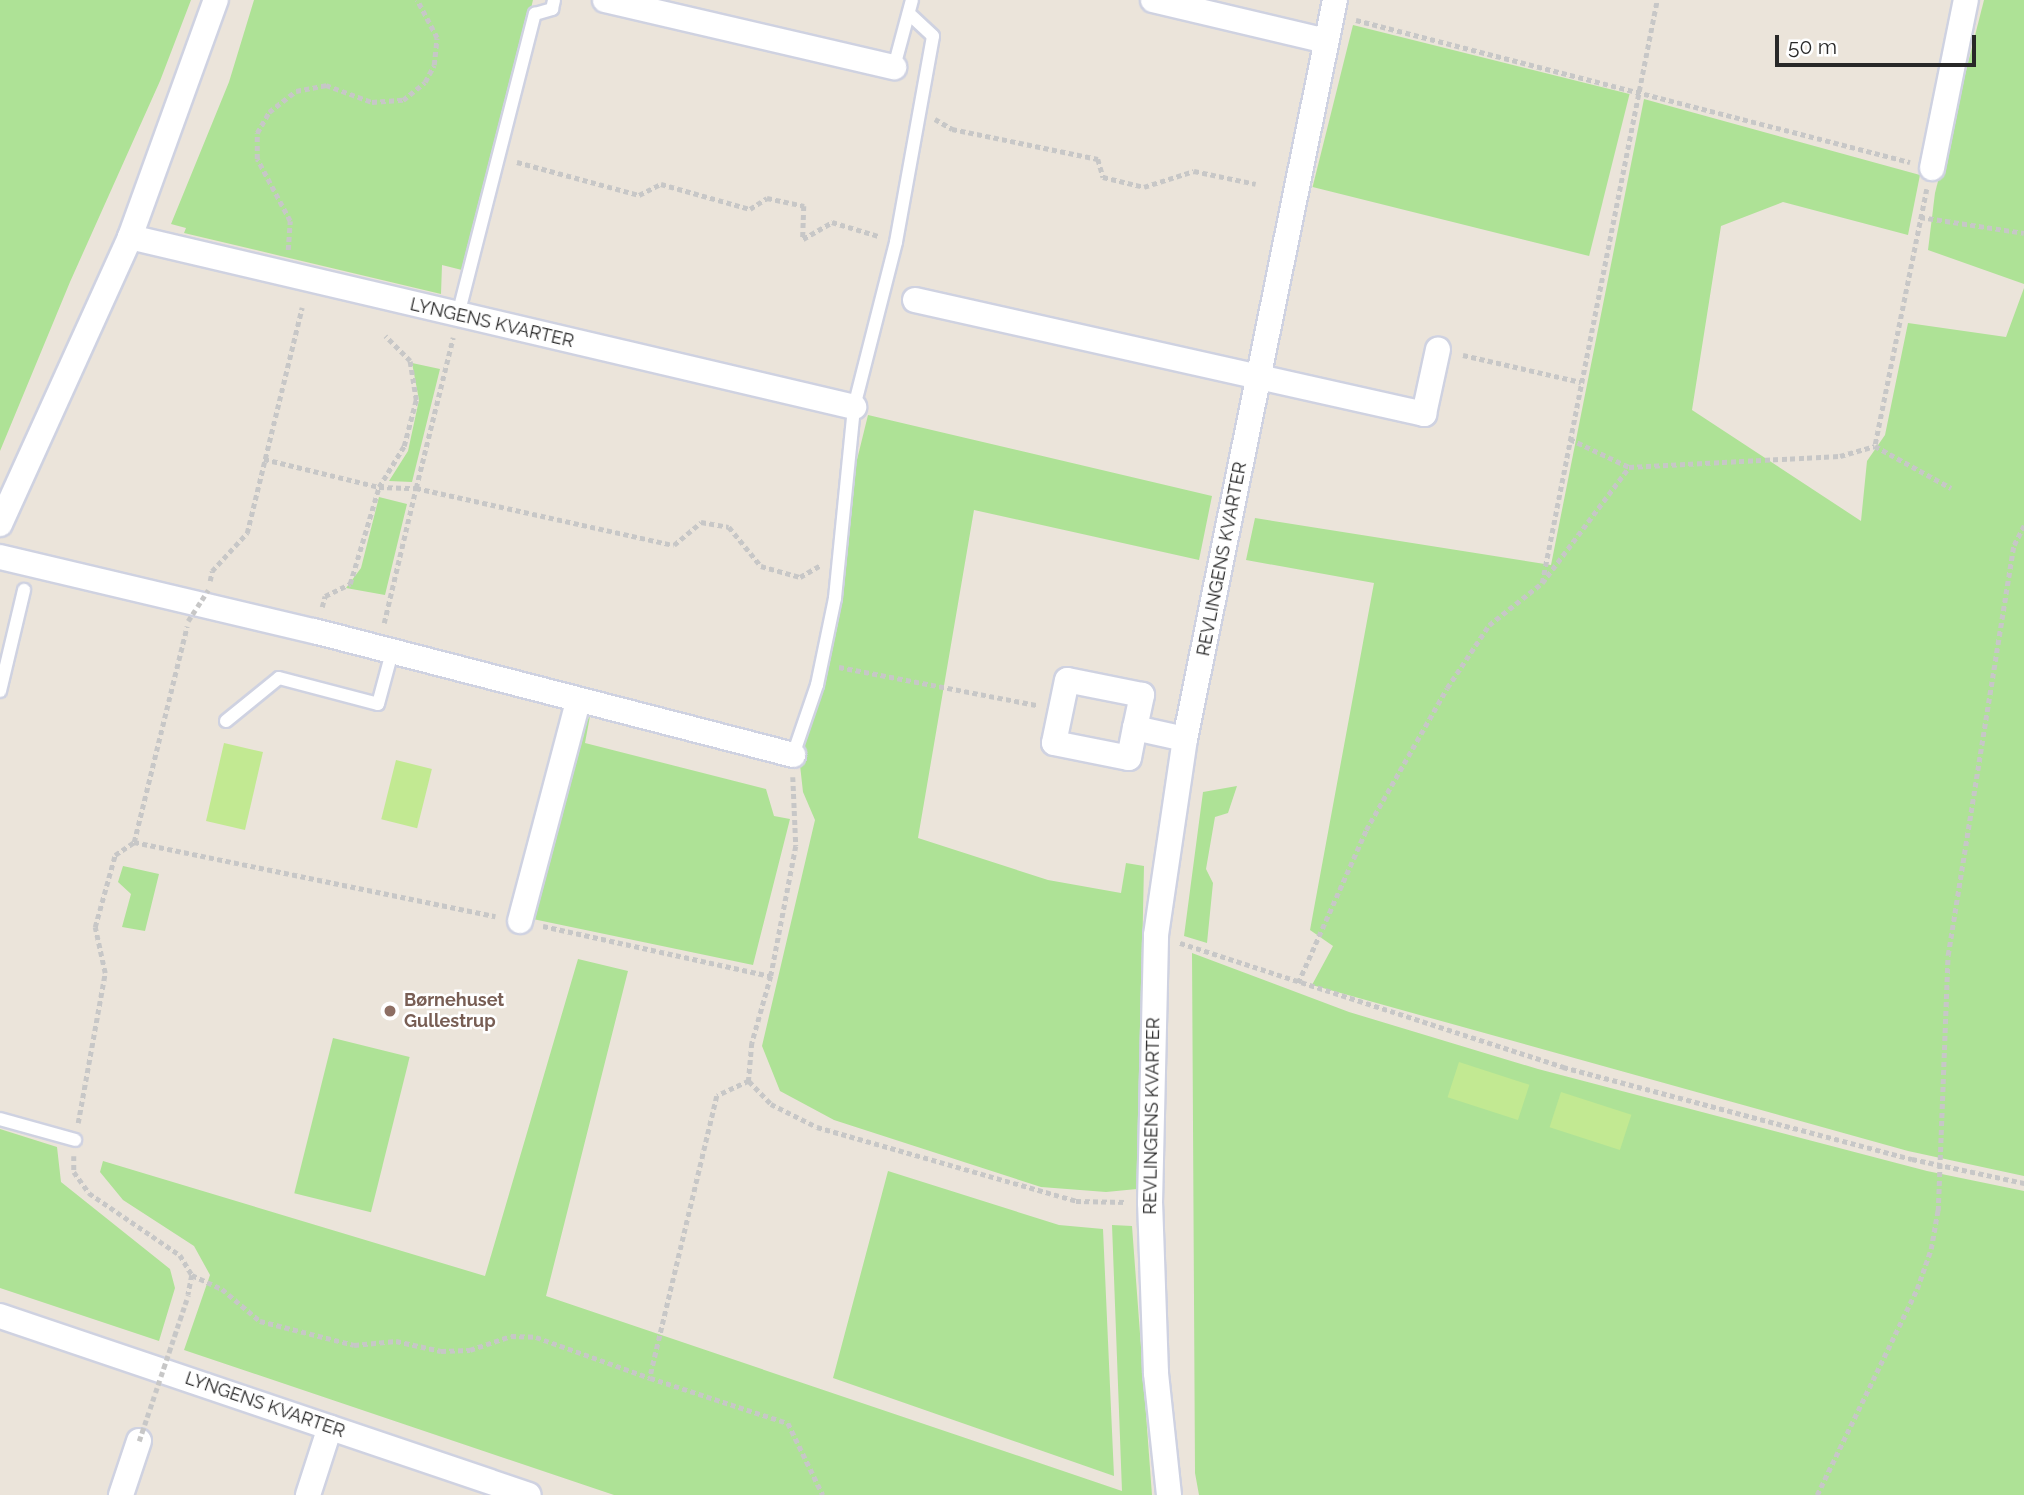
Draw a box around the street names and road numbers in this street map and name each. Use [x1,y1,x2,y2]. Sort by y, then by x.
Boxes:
street label: LYNGENS KVARTER [408,294,576,352]
street label: REVLINGENS KVARTER [1193,460,1251,658]
street label: REVLINGENS KVARTER [1139,1017,1165,1215]
street label: LYNGENS KVARTER [182,1368,348,1442]

